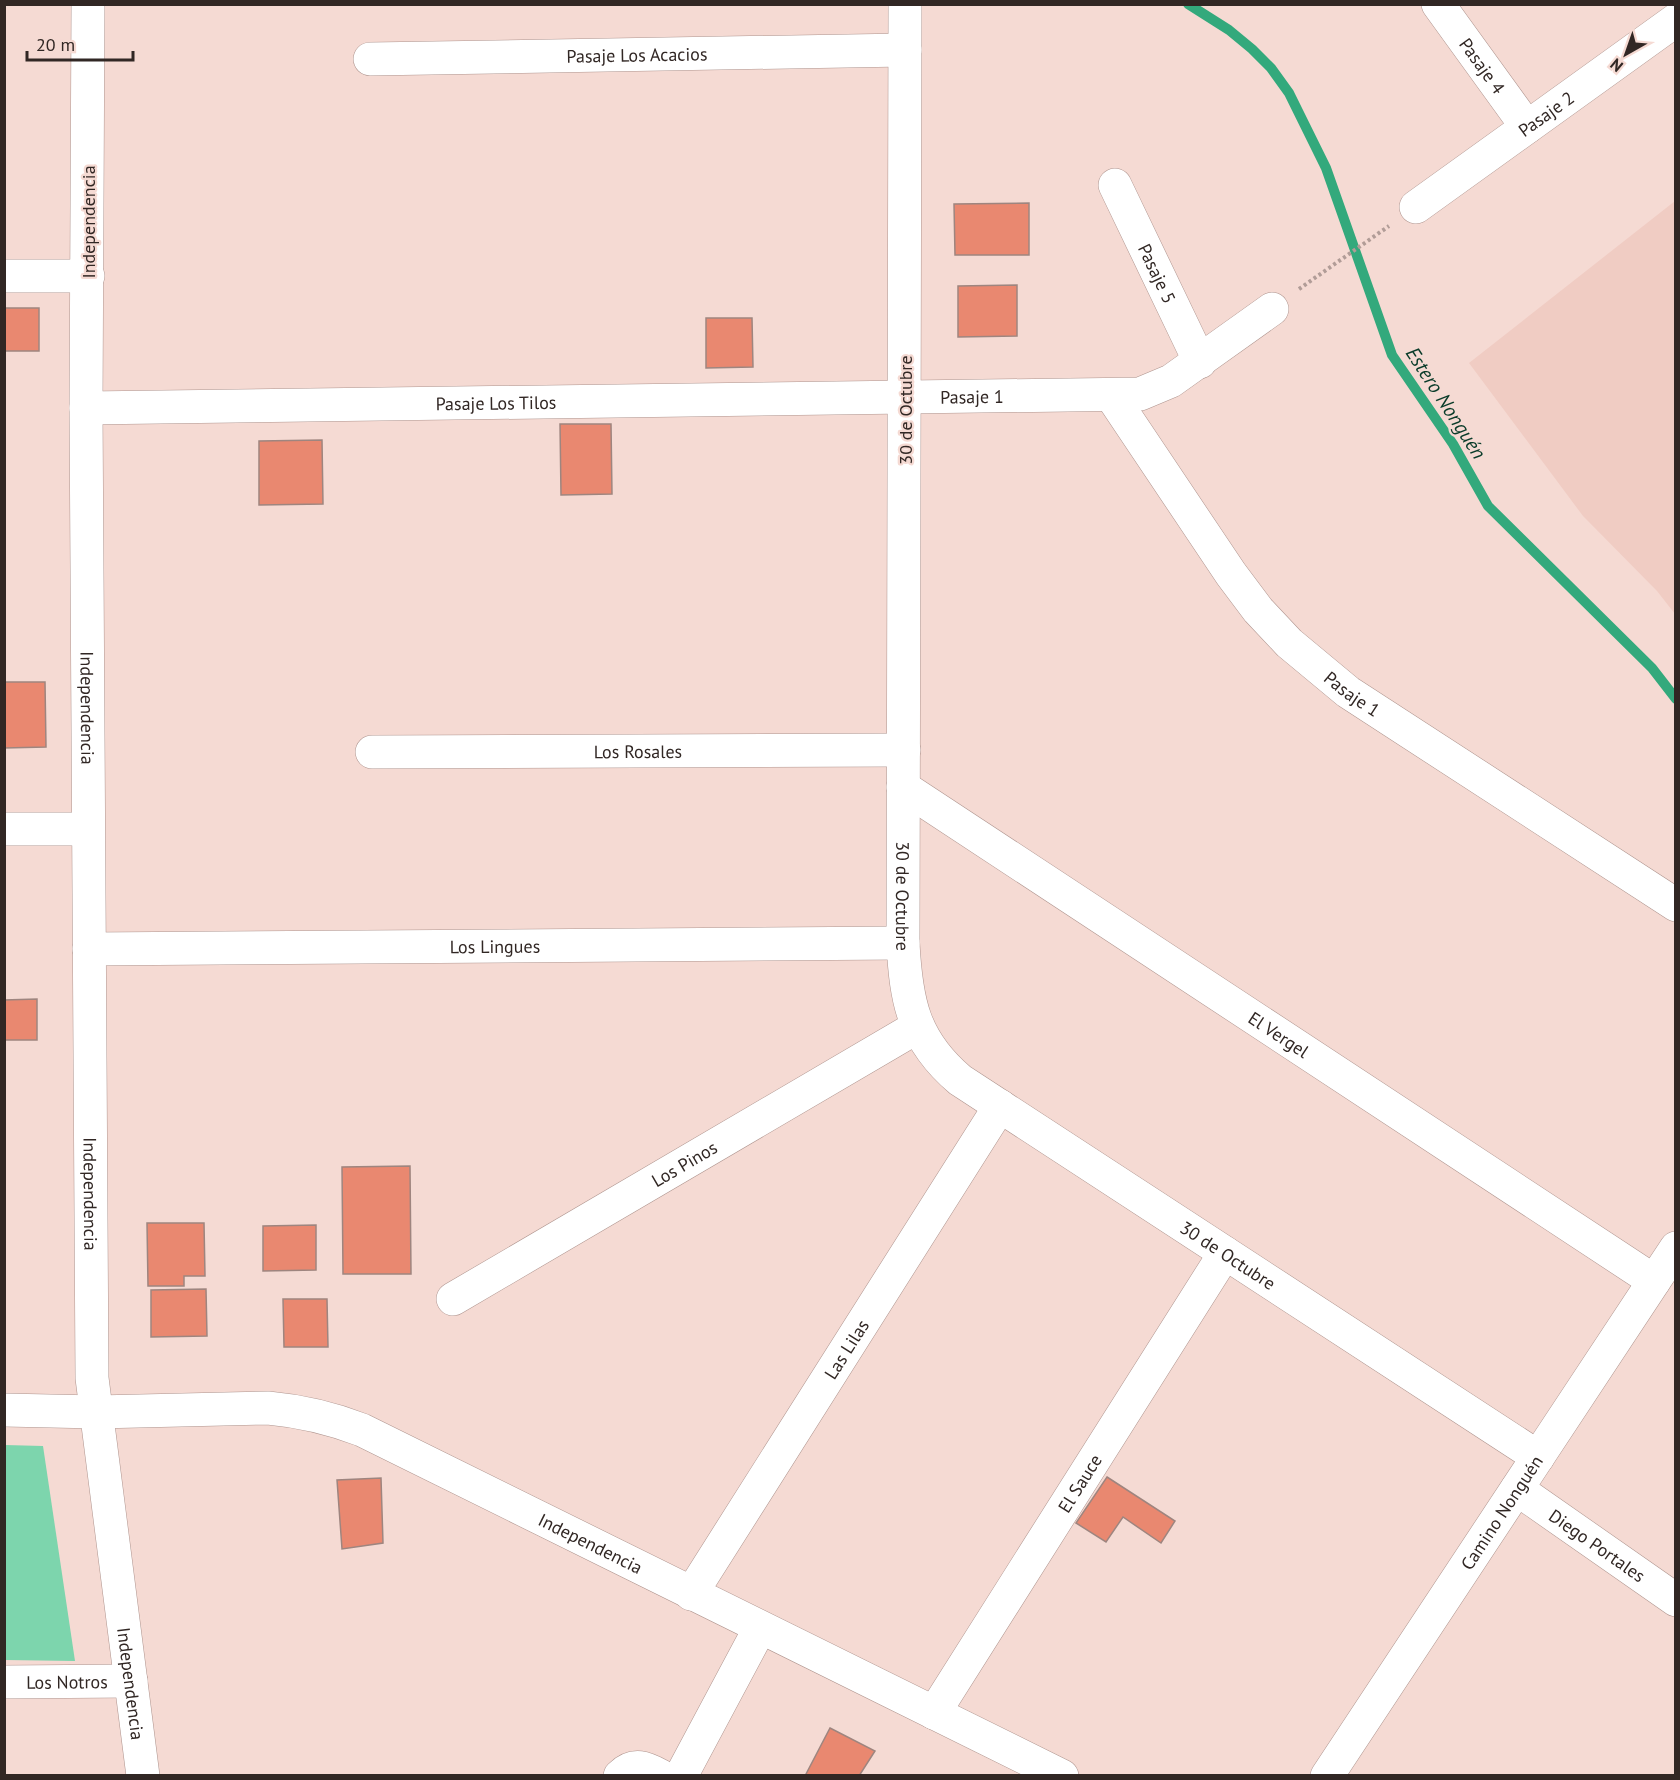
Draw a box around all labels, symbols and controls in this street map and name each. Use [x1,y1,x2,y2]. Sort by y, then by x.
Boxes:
scale bar [27,24,134,62]
north arrow [1596,24,1656,84]
text: 20 m [36,33,75,56]
street label: Pasaje 4 [1455,33,1511,98]
street label: Pasaje Los Acacios [566,42,708,67]
text: N [1606,54,1627,77]
street label: Pasaje 2 [1513,86,1578,141]
street label: Independencia [77,165,100,279]
street label: Pasaje 5 [1133,240,1182,307]
water label: Estero Nonguén [1400,342,1492,464]
street label: 30 de Octubre [894,355,917,465]
street label: Pasaje 1 [940,384,1004,408]
street label: Pasaje Los Tilos [435,390,556,415]
street label: Independencia [76,651,100,765]
street label: Pasaje 1 [1320,666,1385,721]
street label: Los Rosales [594,739,682,763]
street label: 30 de Octubre [891,841,915,951]
street label: Los Lingues [450,934,540,958]
street label: El Vergel [1244,1006,1314,1063]
street label: Los Pinos [647,1135,721,1192]
street label: Independencia [79,1137,103,1251]
street label: 30 de Octubre [1176,1215,1280,1294]
street label: Las Lilas [819,1315,874,1383]
street label: El Sauce [1052,1450,1106,1517]
street label: Camino Nonguén [1455,1451,1547,1574]
street label: Diego Portales [1545,1503,1650,1587]
street label: Independencia [535,1508,647,1578]
street label: Independencia [113,1626,150,1741]
street label: Los Notros [26,1670,108,1693]

